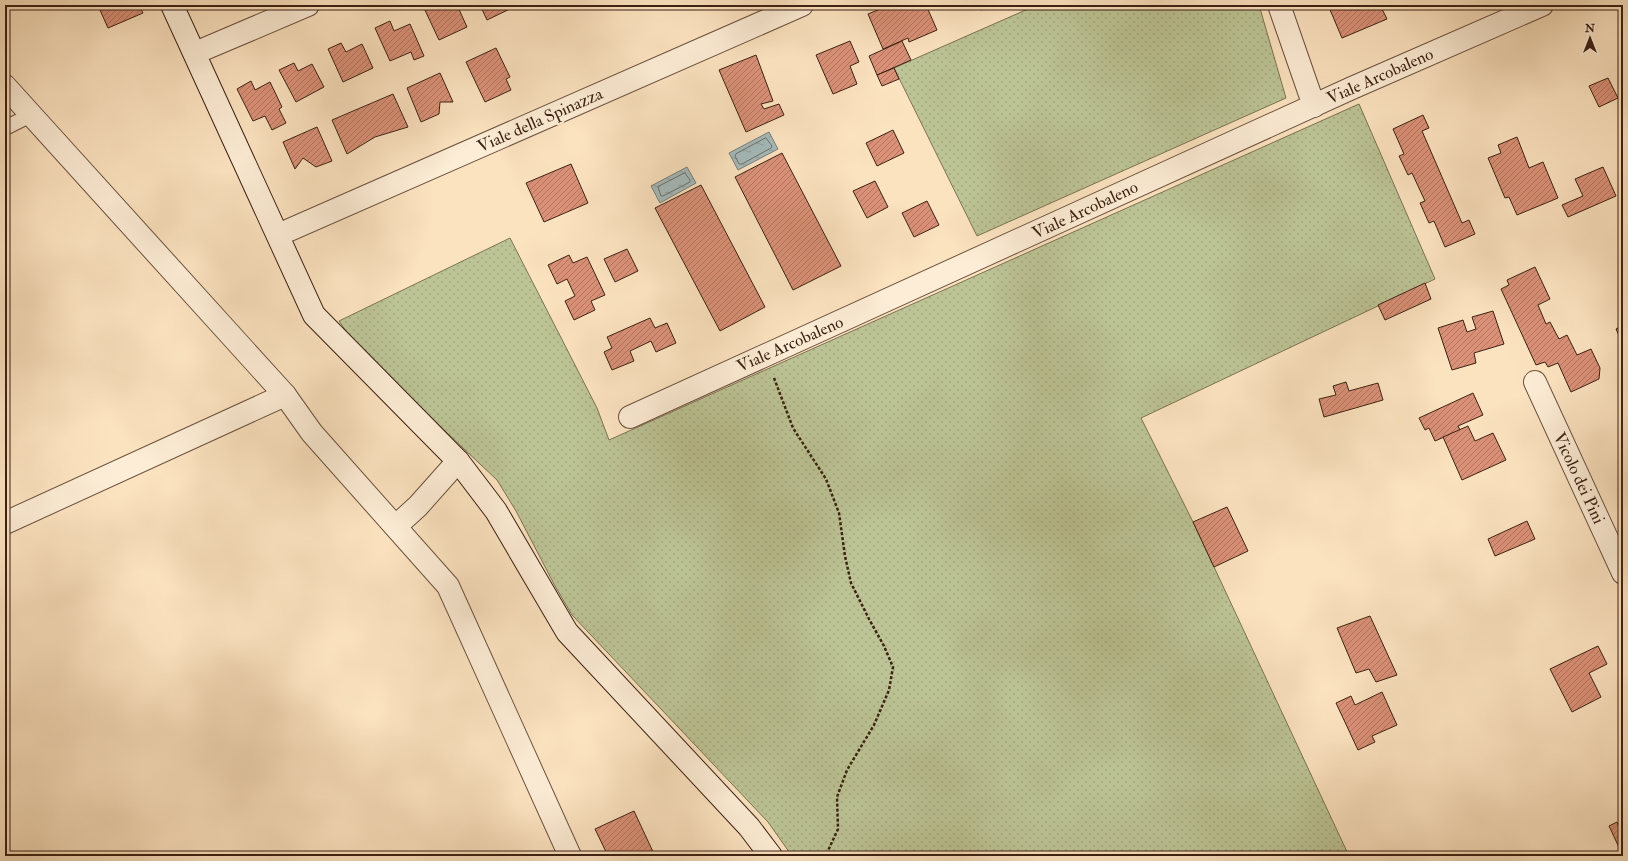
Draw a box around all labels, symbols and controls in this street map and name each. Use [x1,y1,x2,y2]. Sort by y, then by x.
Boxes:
north arrow [1570,18,1610,58]
text: N [1584,22,1596,35]
street label: Viale Arcobaleno [1324,43,1436,109]
street label: Viale della Spinazza [474,83,607,158]
street label: Viale Arcobaleno [1029,176,1141,244]
street label: Viale Arcobaleno [734,311,846,377]
street label: Vicolo dei Pini [1549,429,1610,528]

